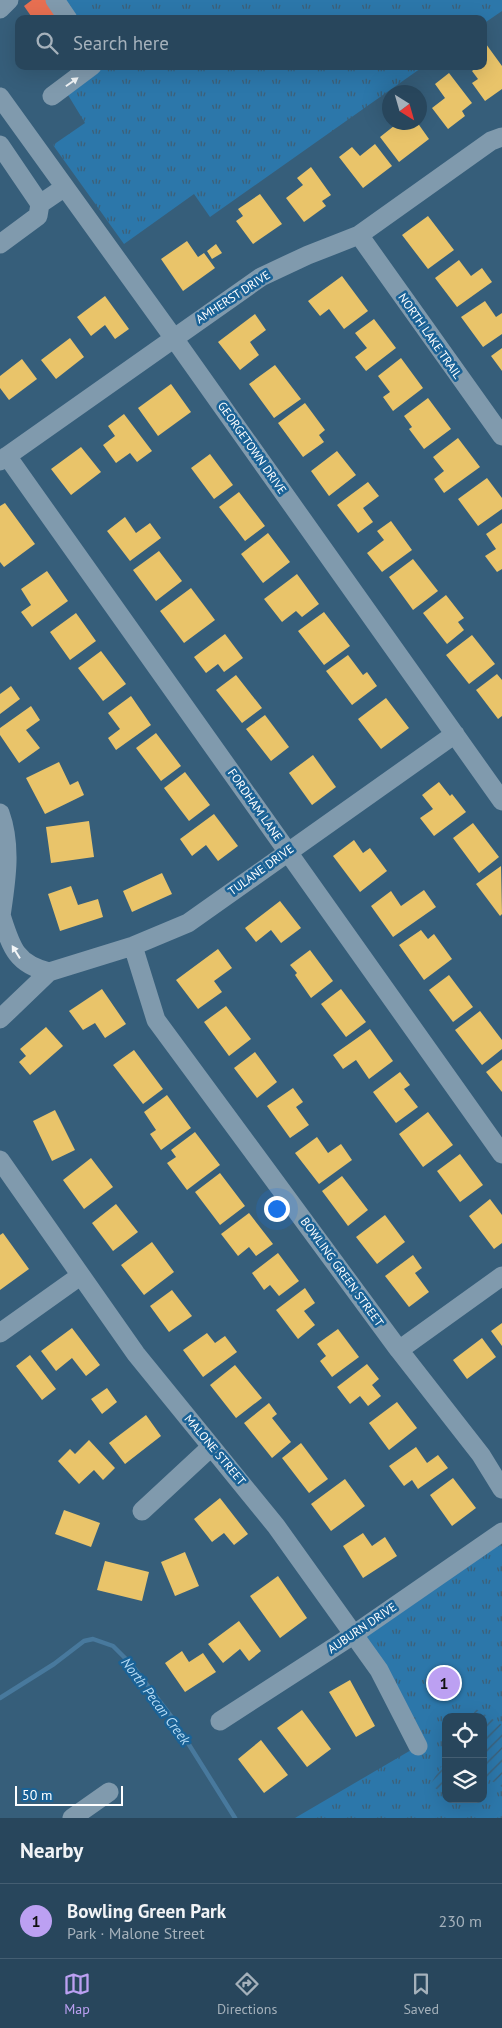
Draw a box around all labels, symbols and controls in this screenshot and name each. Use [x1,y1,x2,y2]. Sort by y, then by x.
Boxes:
search box [15,15,487,70]
icon: search [33,29,61,57]
text: Search here [73,31,169,55]
one-way arrow [65,77,79,87]
north arrow [382,85,427,130]
street label: AMHERST DRIVE [193,267,273,326]
street label: NORTH LAKE TRAIL [395,290,465,381]
street label: GEORGETOWN DRIVE [215,399,290,497]
street label: FORDHAM LANE [225,766,286,844]
street label: TULANE DRIVE [225,841,296,898]
one-way arrow [12,946,21,959]
your location [264,1196,290,1222]
street label: BOWLING GREEN STREET [298,1214,387,1330]
street label: MALONE STREET [182,1411,249,1488]
street label: AUBURN DRIVE [324,1599,399,1656]
water label: North Pecan Creek [117,1654,195,1749]
pin: 1 [428,1664,460,1702]
map controls [442,1713,487,1803]
button: locate [442,1713,487,1758]
button: layers [442,1758,487,1803]
scale bar [15,1783,122,1806]
text: 50 m [22,1786,52,1804]
text: Nearby [20,1837,83,1864]
text: Bowling Green Park [67,1899,226,1923]
text: 1 [31,1911,41,1931]
text: 230 m [439,1911,482,1931]
text: Park · Malone Street [67,1923,205,1943]
tab: Map [63,1970,91,2018]
tab: Directions [217,1970,277,2018]
tab: Saved [403,1970,439,2018]

